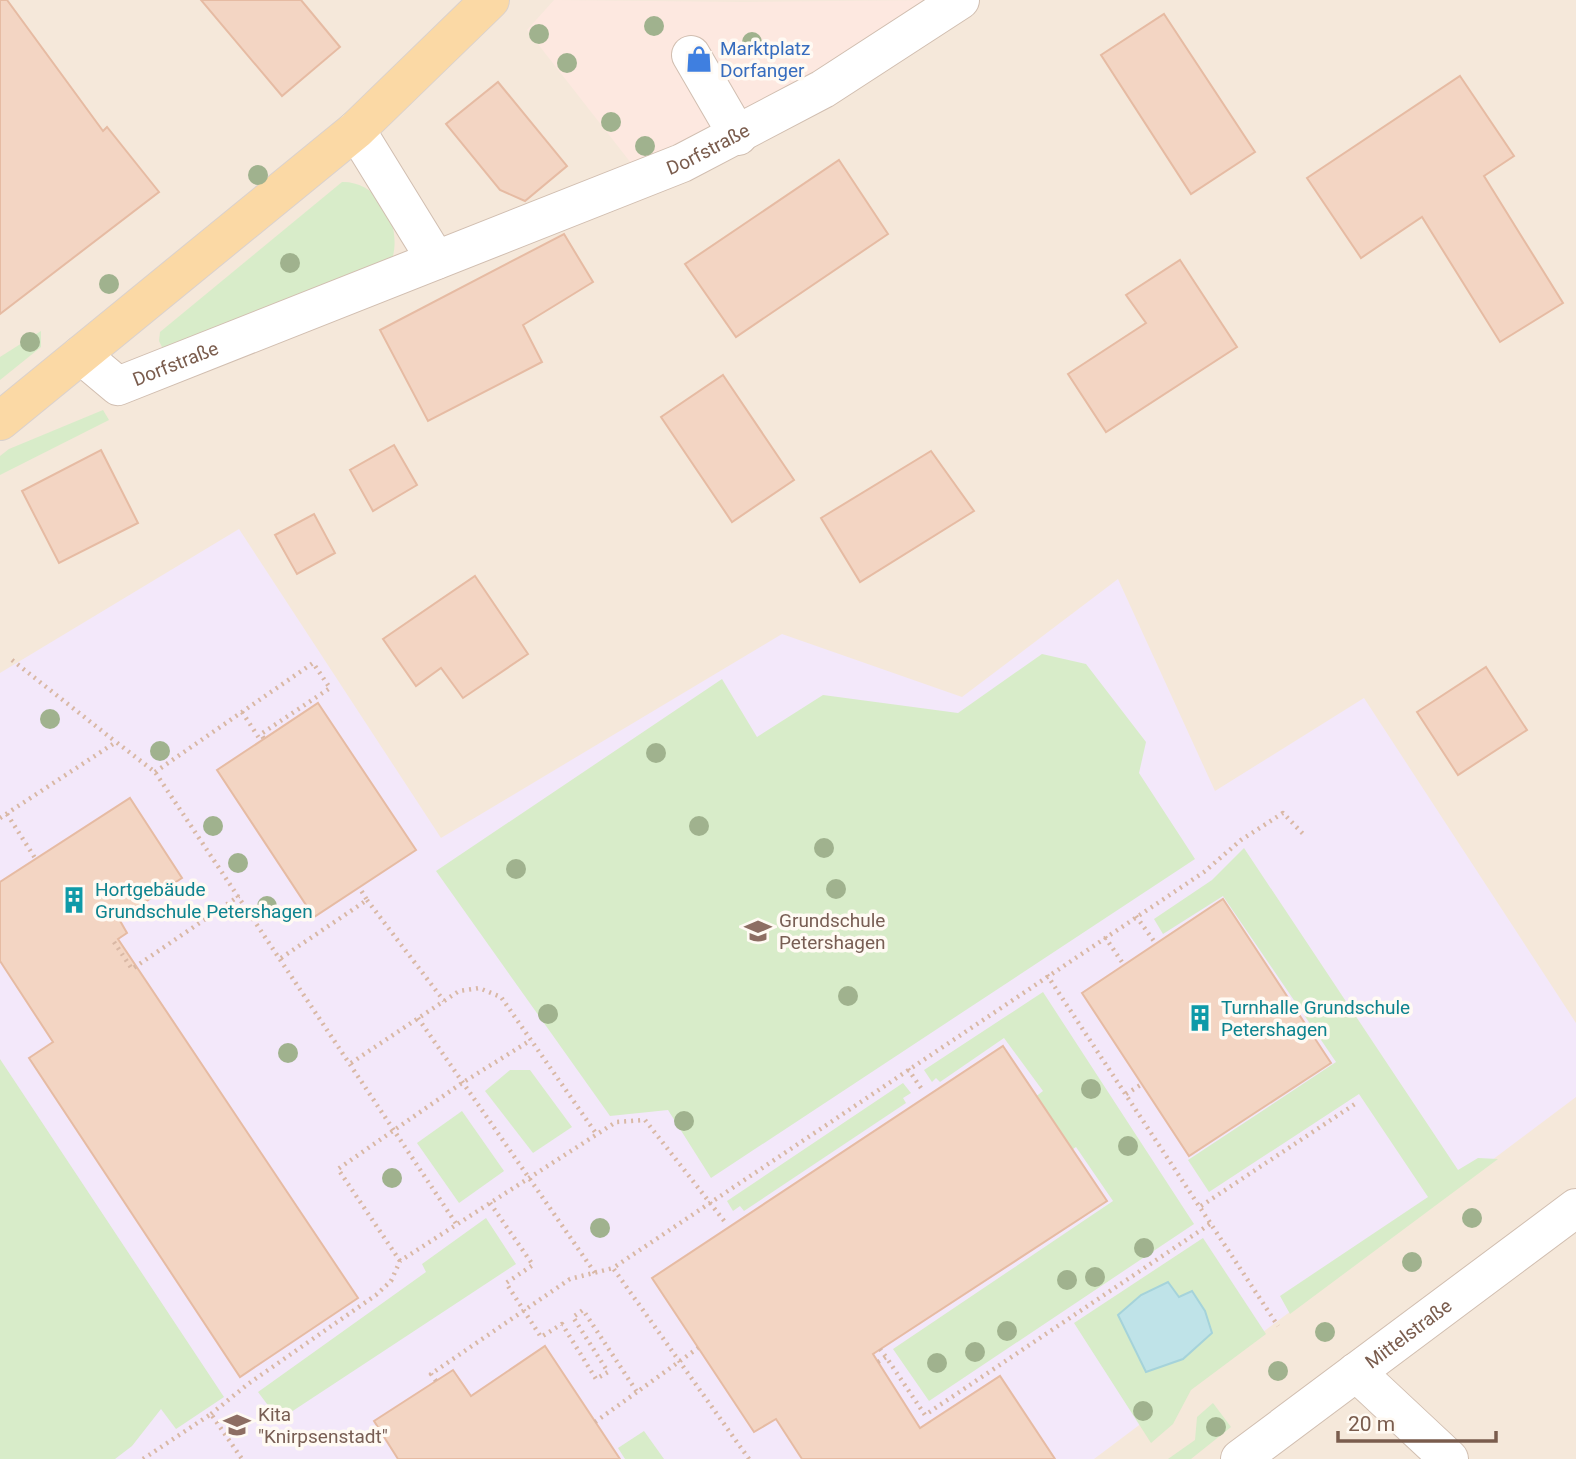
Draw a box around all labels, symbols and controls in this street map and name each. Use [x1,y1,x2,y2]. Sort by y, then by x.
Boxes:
place label: Marktplatz Dorfanger [720,37,810,82]
shop icon: Marktplatz Dorfanger [684,44,714,74]
street label: Dorfstraße [663,119,753,180]
street label: Dorfstraße [129,336,222,391]
place label: Hortgebäude Grundschule Petershagen [95,878,313,923]
building icon: Hortgebäude Grundschule Petershagen [59,885,89,915]
place label: Grundschule Petershagen [779,909,886,954]
school or university icon: Grundschule Petershagen [743,916,773,946]
place label: Turnhalle Grundschule Petershagen [1221,996,1410,1041]
building icon: Turnhalle Grundschule Petershagen [1185,1003,1215,1033]
street label: Mittelstraße [1361,1294,1456,1374]
scale bar [1338,1400,1496,1444]
place label: Kita "Knirpsenstadt" [258,1403,388,1448]
school or university icon: Kita "Knirpsenstadt" [222,1410,252,1440]
text: 20 m [1348,1412,1395,1436]

